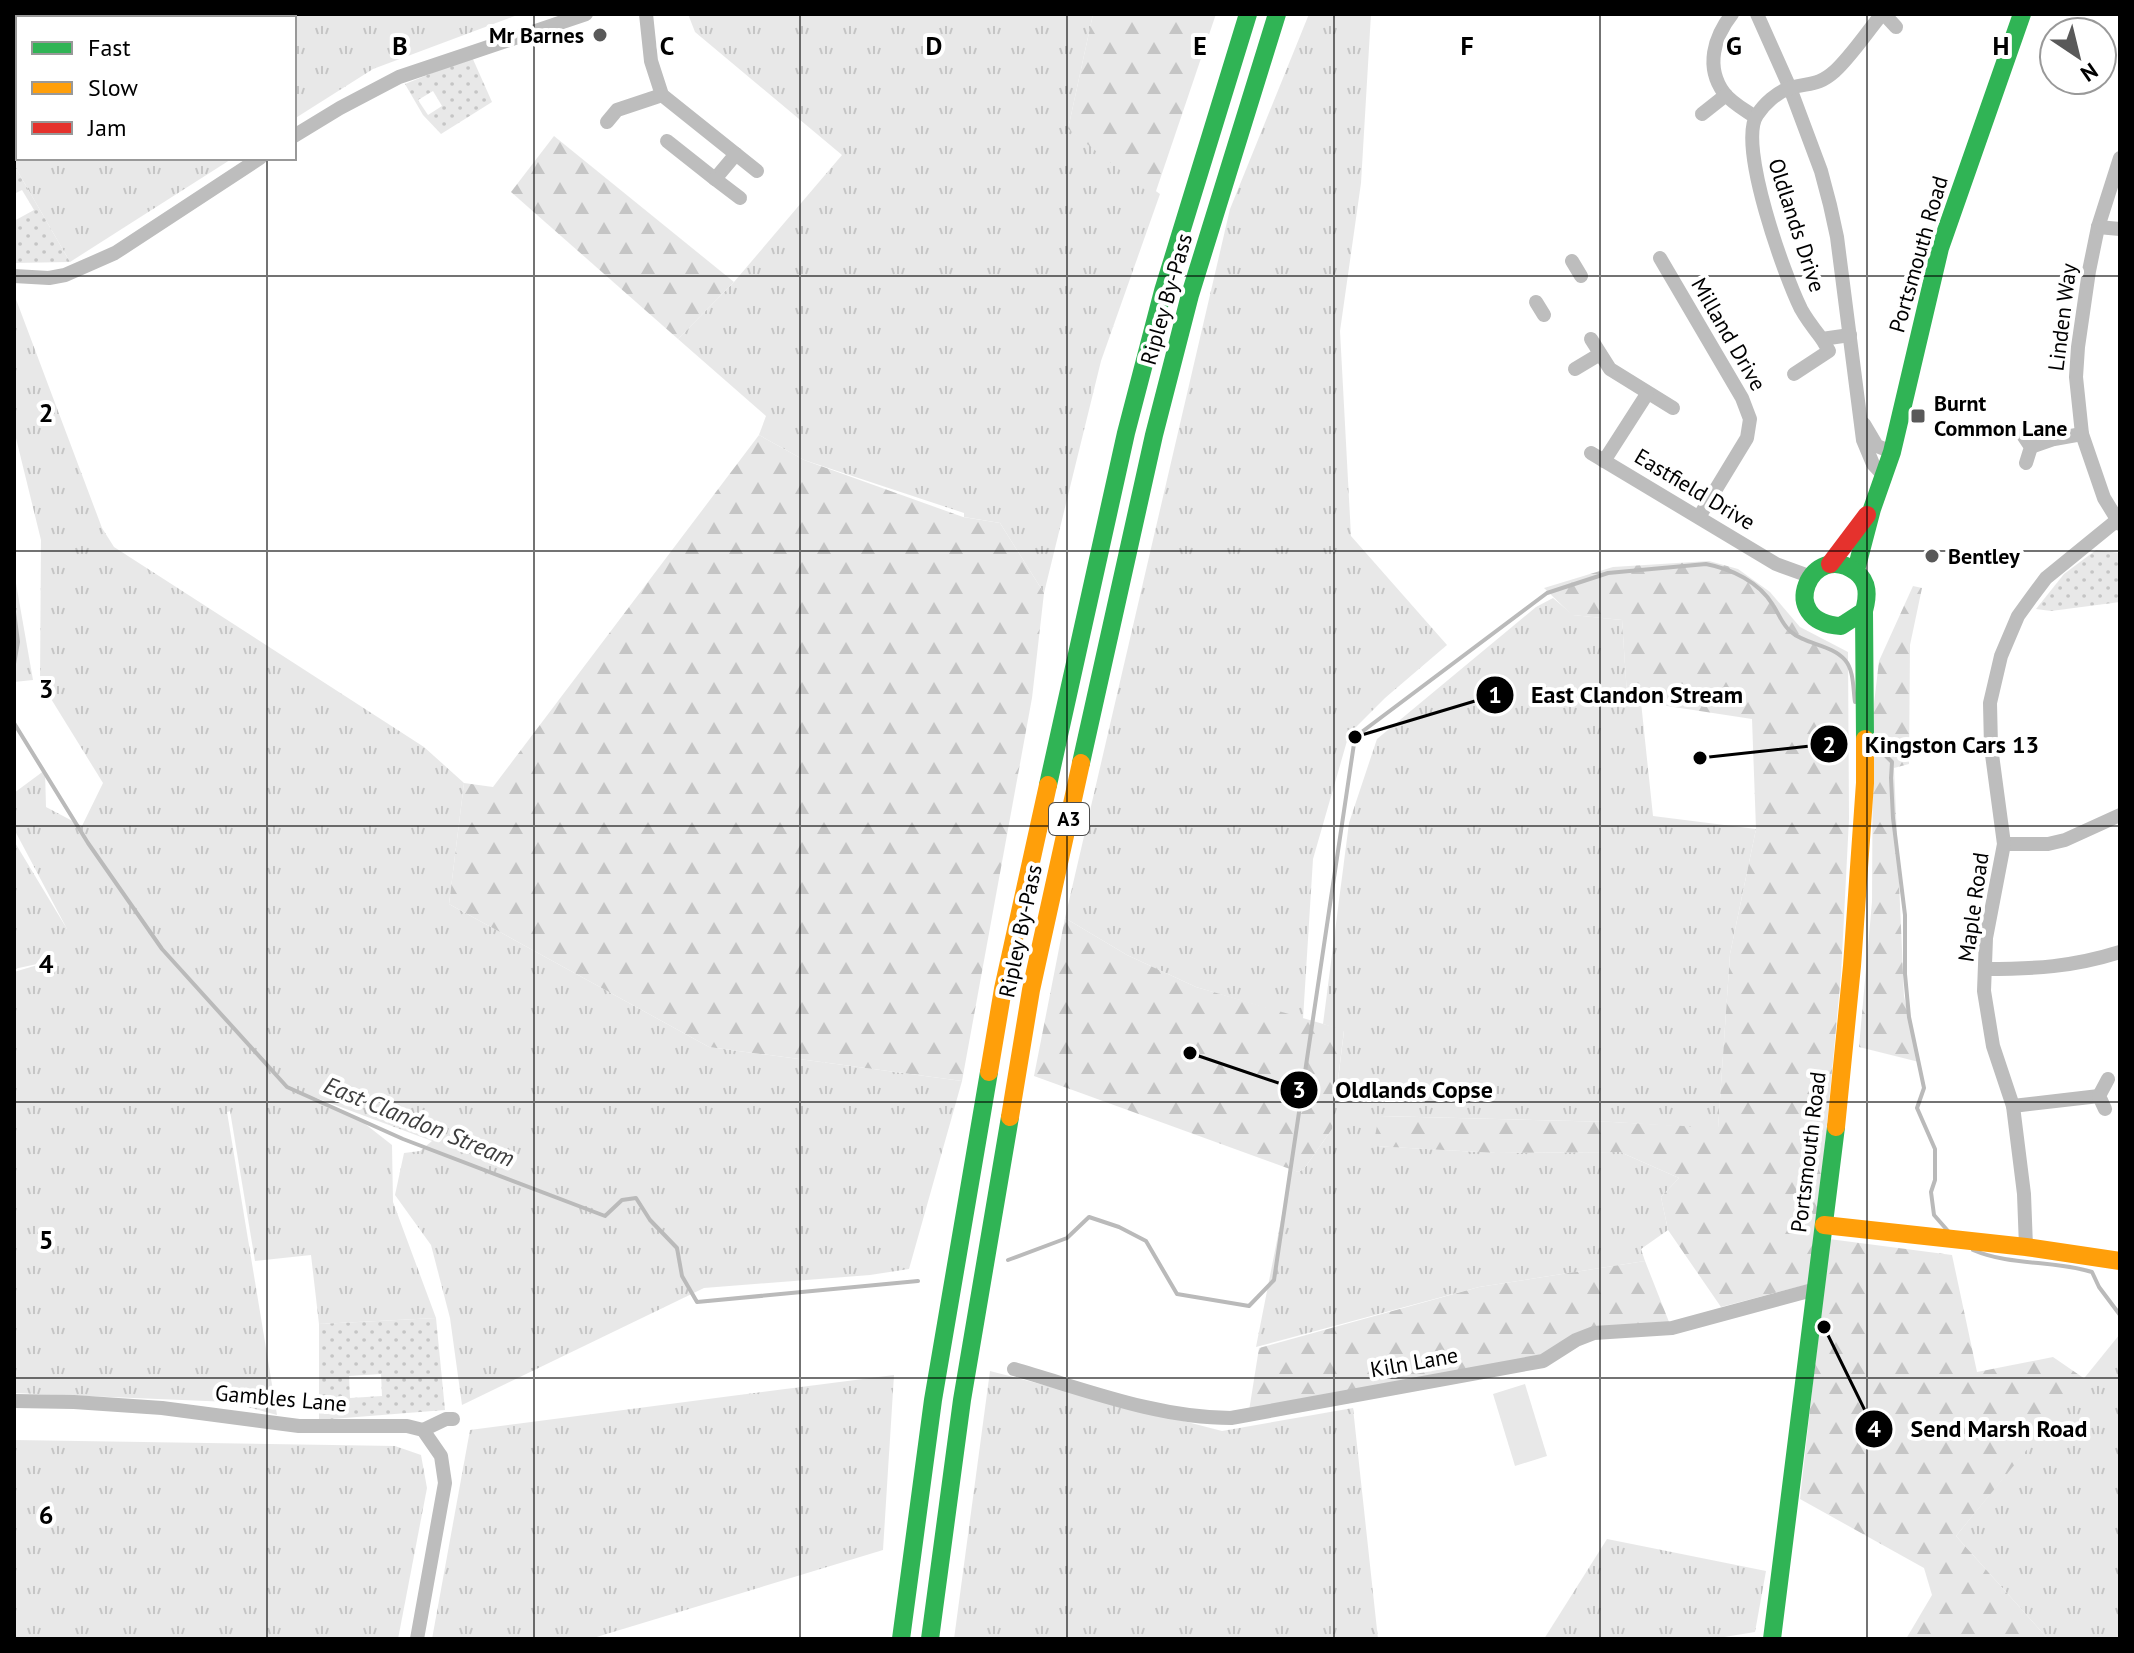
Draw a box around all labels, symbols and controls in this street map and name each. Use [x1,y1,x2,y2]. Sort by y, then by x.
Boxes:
legend [16,16,296,160]
north arrow [2038,16,2118,96]
place label: Mr Barnes [489,21,584,49]
marker: Mr Barnes [591,26,609,44]
text: B [392,29,408,62]
text: C [660,29,674,62]
text: D [926,29,942,62]
text: E [1193,29,1207,62]
text: F [1460,29,1474,62]
text: G [1726,29,1742,62]
text: H [1993,29,2009,62]
text: Fast [88,32,131,63]
text: N [2076,57,2103,88]
text: Slow [88,72,138,103]
text: Jam [87,112,126,143]
street label: Oldlands Drive [1762,155,1832,295]
street label: Portsmouth Road [1882,172,1954,336]
street label: Ripley By-Pass [1134,230,1198,368]
street label: Linden Way [2042,261,2083,372]
street label: Milland Drive [1685,272,1773,396]
place label: Burnt Common Lane [1934,389,2068,442]
text: 2 [39,396,53,429]
marker: Burnt Common Lane [1909,407,1927,425]
street label: Eastfield Drive [1630,442,1760,536]
place label: Bentley [1948,542,2020,570]
marker: Bentley [1923,547,1941,565]
callout: East Clandon Stream [1475,671,1759,719]
text: 3 [39,672,53,705]
text: 1 [1488,679,1502,710]
text: East Clandon Stream [1531,679,1743,710]
callout: Kingston Cars 13 [1809,720,2055,768]
text: 2 [1822,729,1836,760]
text: Kingston Cars 13 [1865,729,2039,760]
road number: A3 [1049,803,1089,835]
street label: Maple Road [1951,850,1995,964]
street label: Ripley By-Pass [992,862,1048,1000]
text: 4 [39,947,54,980]
callout: Oldlands Copse [1279,1066,1509,1114]
water label: East Clandon Stream [319,1069,519,1174]
street label: Portsmouth Road [1784,1070,1832,1234]
text: 3 [1292,1074,1306,1105]
text: Oldlands Copse [1335,1074,1493,1105]
text: 5 [39,1223,53,1256]
street label: Kiln Lane [1368,1341,1460,1383]
street label: Gambles Lane [214,1378,348,1418]
callout: Send Marsh Road [1854,1405,2103,1453]
text: 4 [1867,1413,1881,1444]
text: Send Marsh Road [1911,1413,2087,1444]
text: 6 [39,1498,53,1531]

